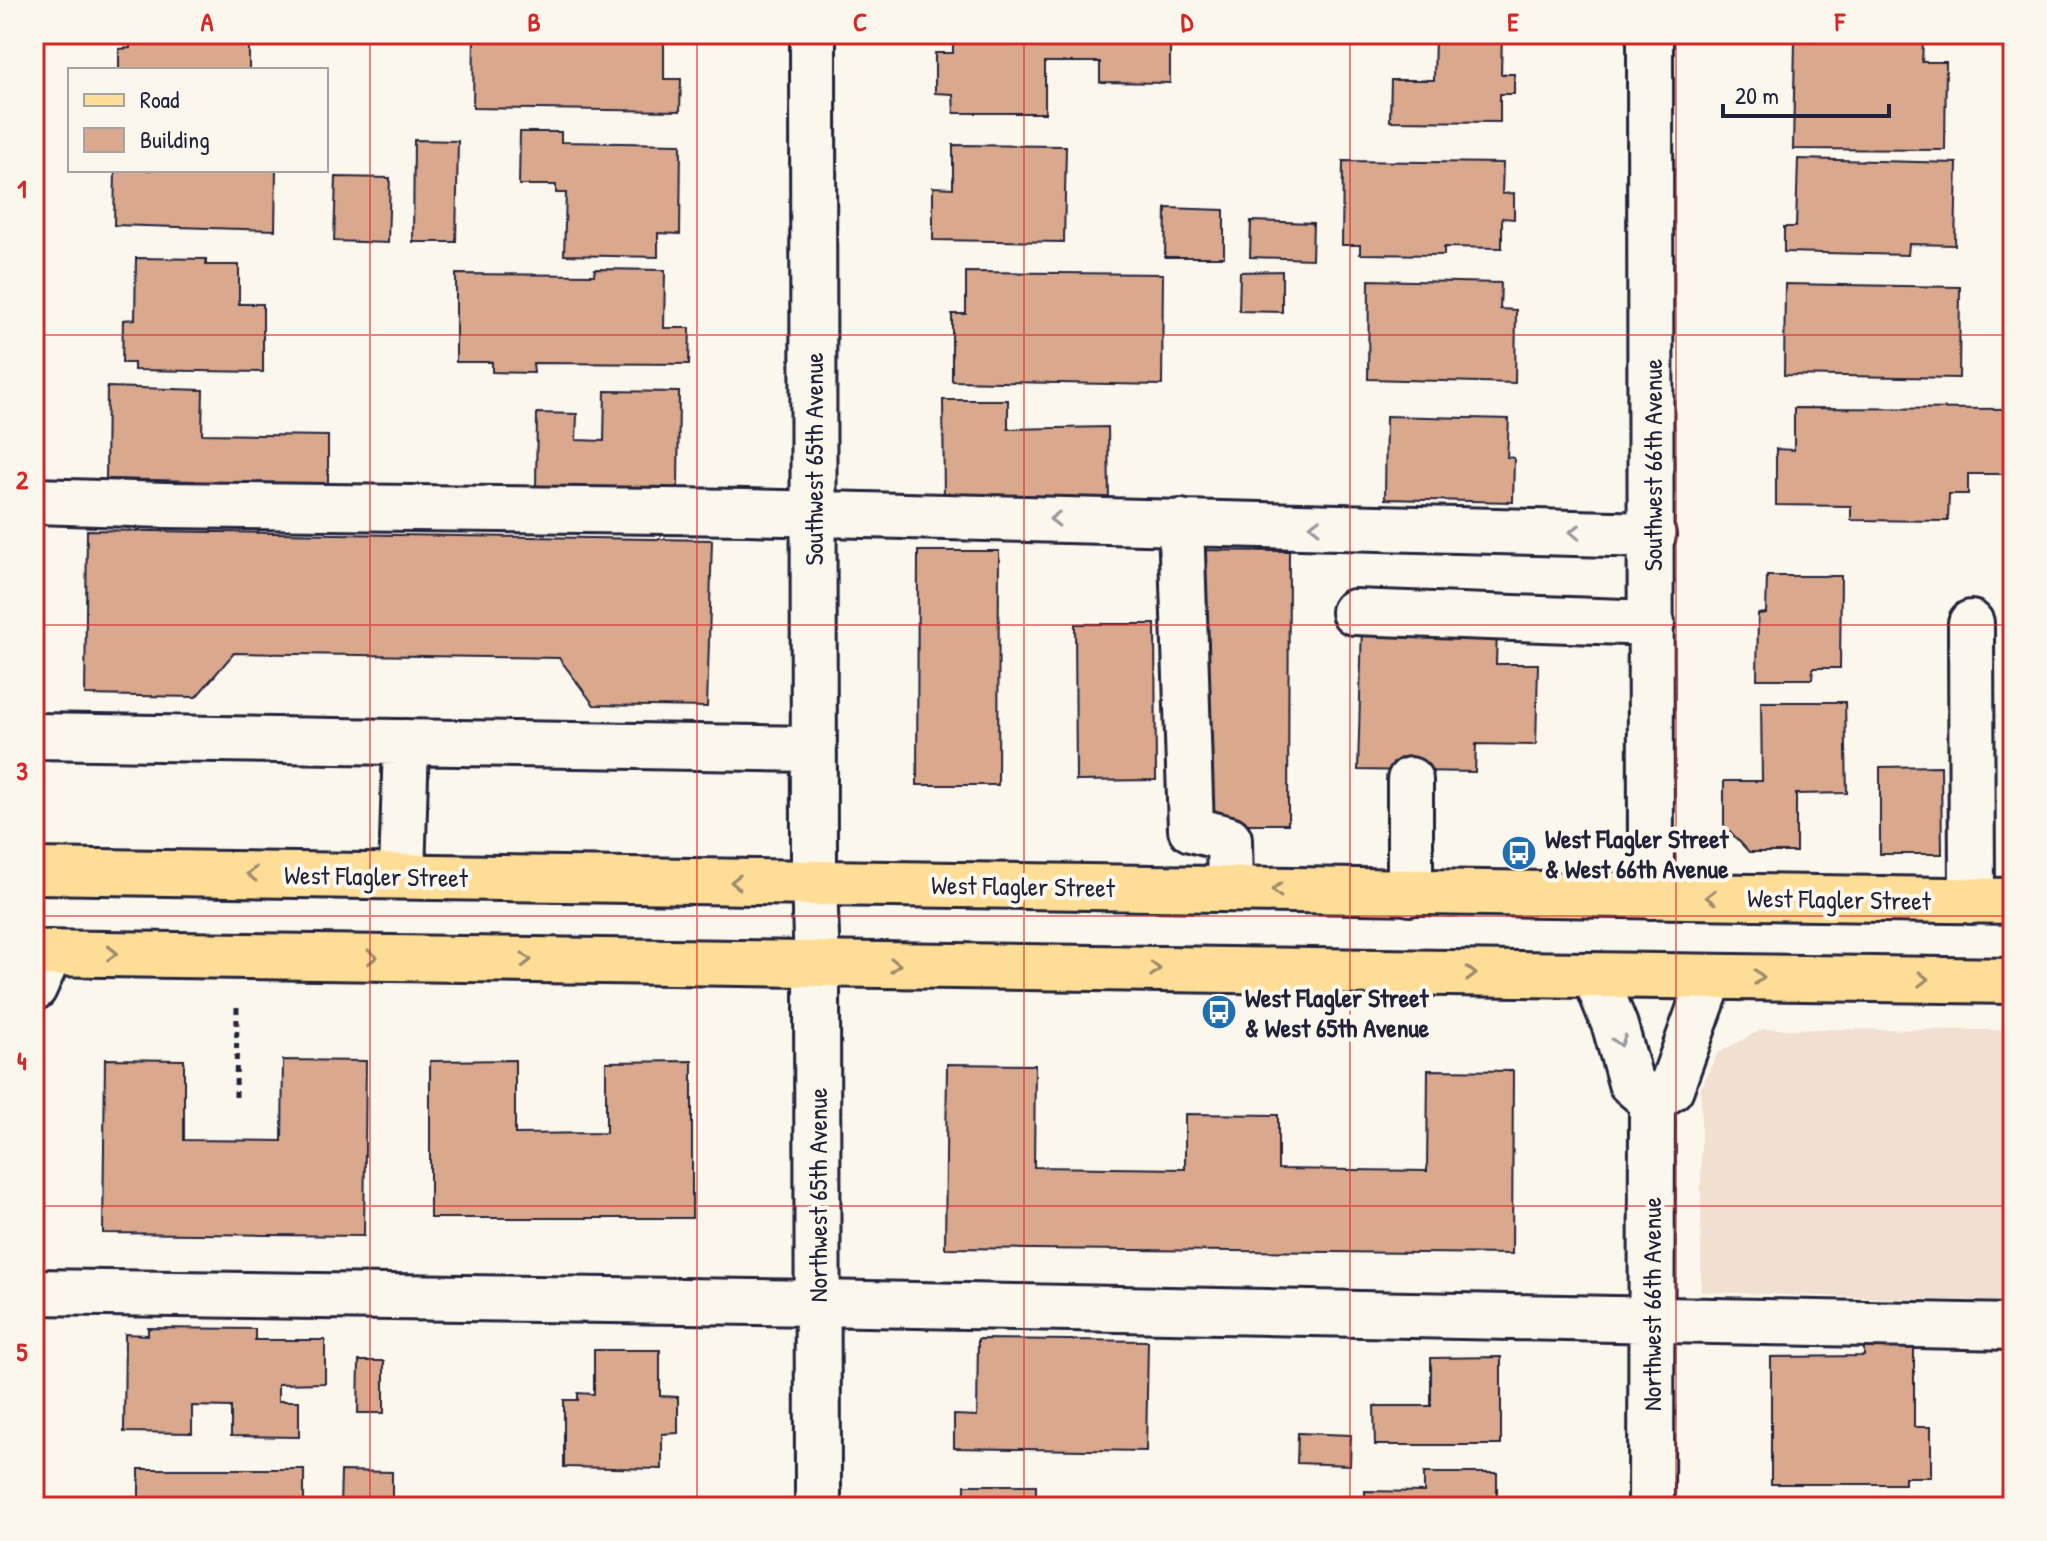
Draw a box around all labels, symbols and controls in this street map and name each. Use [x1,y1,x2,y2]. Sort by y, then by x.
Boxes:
text: A [201,4,214,39]
text: B [527,4,541,39]
text: C [853,4,867,39]
text: D [1181,4,1194,39]
text: E [1507,4,1519,39]
text: F [1834,4,1846,39]
legend [68,68,328,172]
scale bar [1723,68,1889,118]
text: 20 m [1735,79,1779,111]
text: Road [140,83,179,115]
text: Building [140,123,210,155]
text: 1 [17,171,27,206]
street label: Southwest 65th Avenue [796,352,831,566]
street label: Southwest 66th Avenue [1635,359,1670,571]
text: 2 [16,462,29,497]
one-way arrow [1048,510,1061,528]
one-way arrow [1308,517,1321,534]
one-way arrow [1568,524,1581,541]
text: 3 [16,753,28,788]
place label: West Flagler Street & West 66th Avenue [1545,821,1730,886]
bus stop icon: West Flagler Street & West 66th Avenue [1500,834,1538,872]
street label: West Flagler Street [284,857,469,895]
one-way arrow [245,865,258,883]
street label: West Flagler Street [931,867,1116,905]
one-way arrow [729,873,742,891]
street label: West Flagler Street [1747,880,1932,918]
one-way arrow [1270,881,1283,899]
one-way arrow [1704,888,1717,906]
one-way arrow [106,944,119,962]
one-way arrow [366,948,379,966]
one-way arrow [520,951,533,969]
one-way arrow [889,956,902,974]
one-way arrow [1149,960,1162,978]
one-way arrow [1465,965,1478,983]
one-way arrow [1753,968,1766,986]
one-way arrow [1917,970,1930,988]
place label: West Flagler Street & West 65th Avenue [1245,980,1430,1045]
bus stop icon: West Flagler Street & West 65th Avenue [1200,993,1238,1031]
one-way arrow [1611,1034,1627,1048]
text: 4 [17,1043,27,1078]
street label: Northwest 65th Avenue [800,1088,835,1302]
street label: Northwest 66th Avenue [1634,1197,1669,1411]
text: 5 [17,1334,28,1369]

